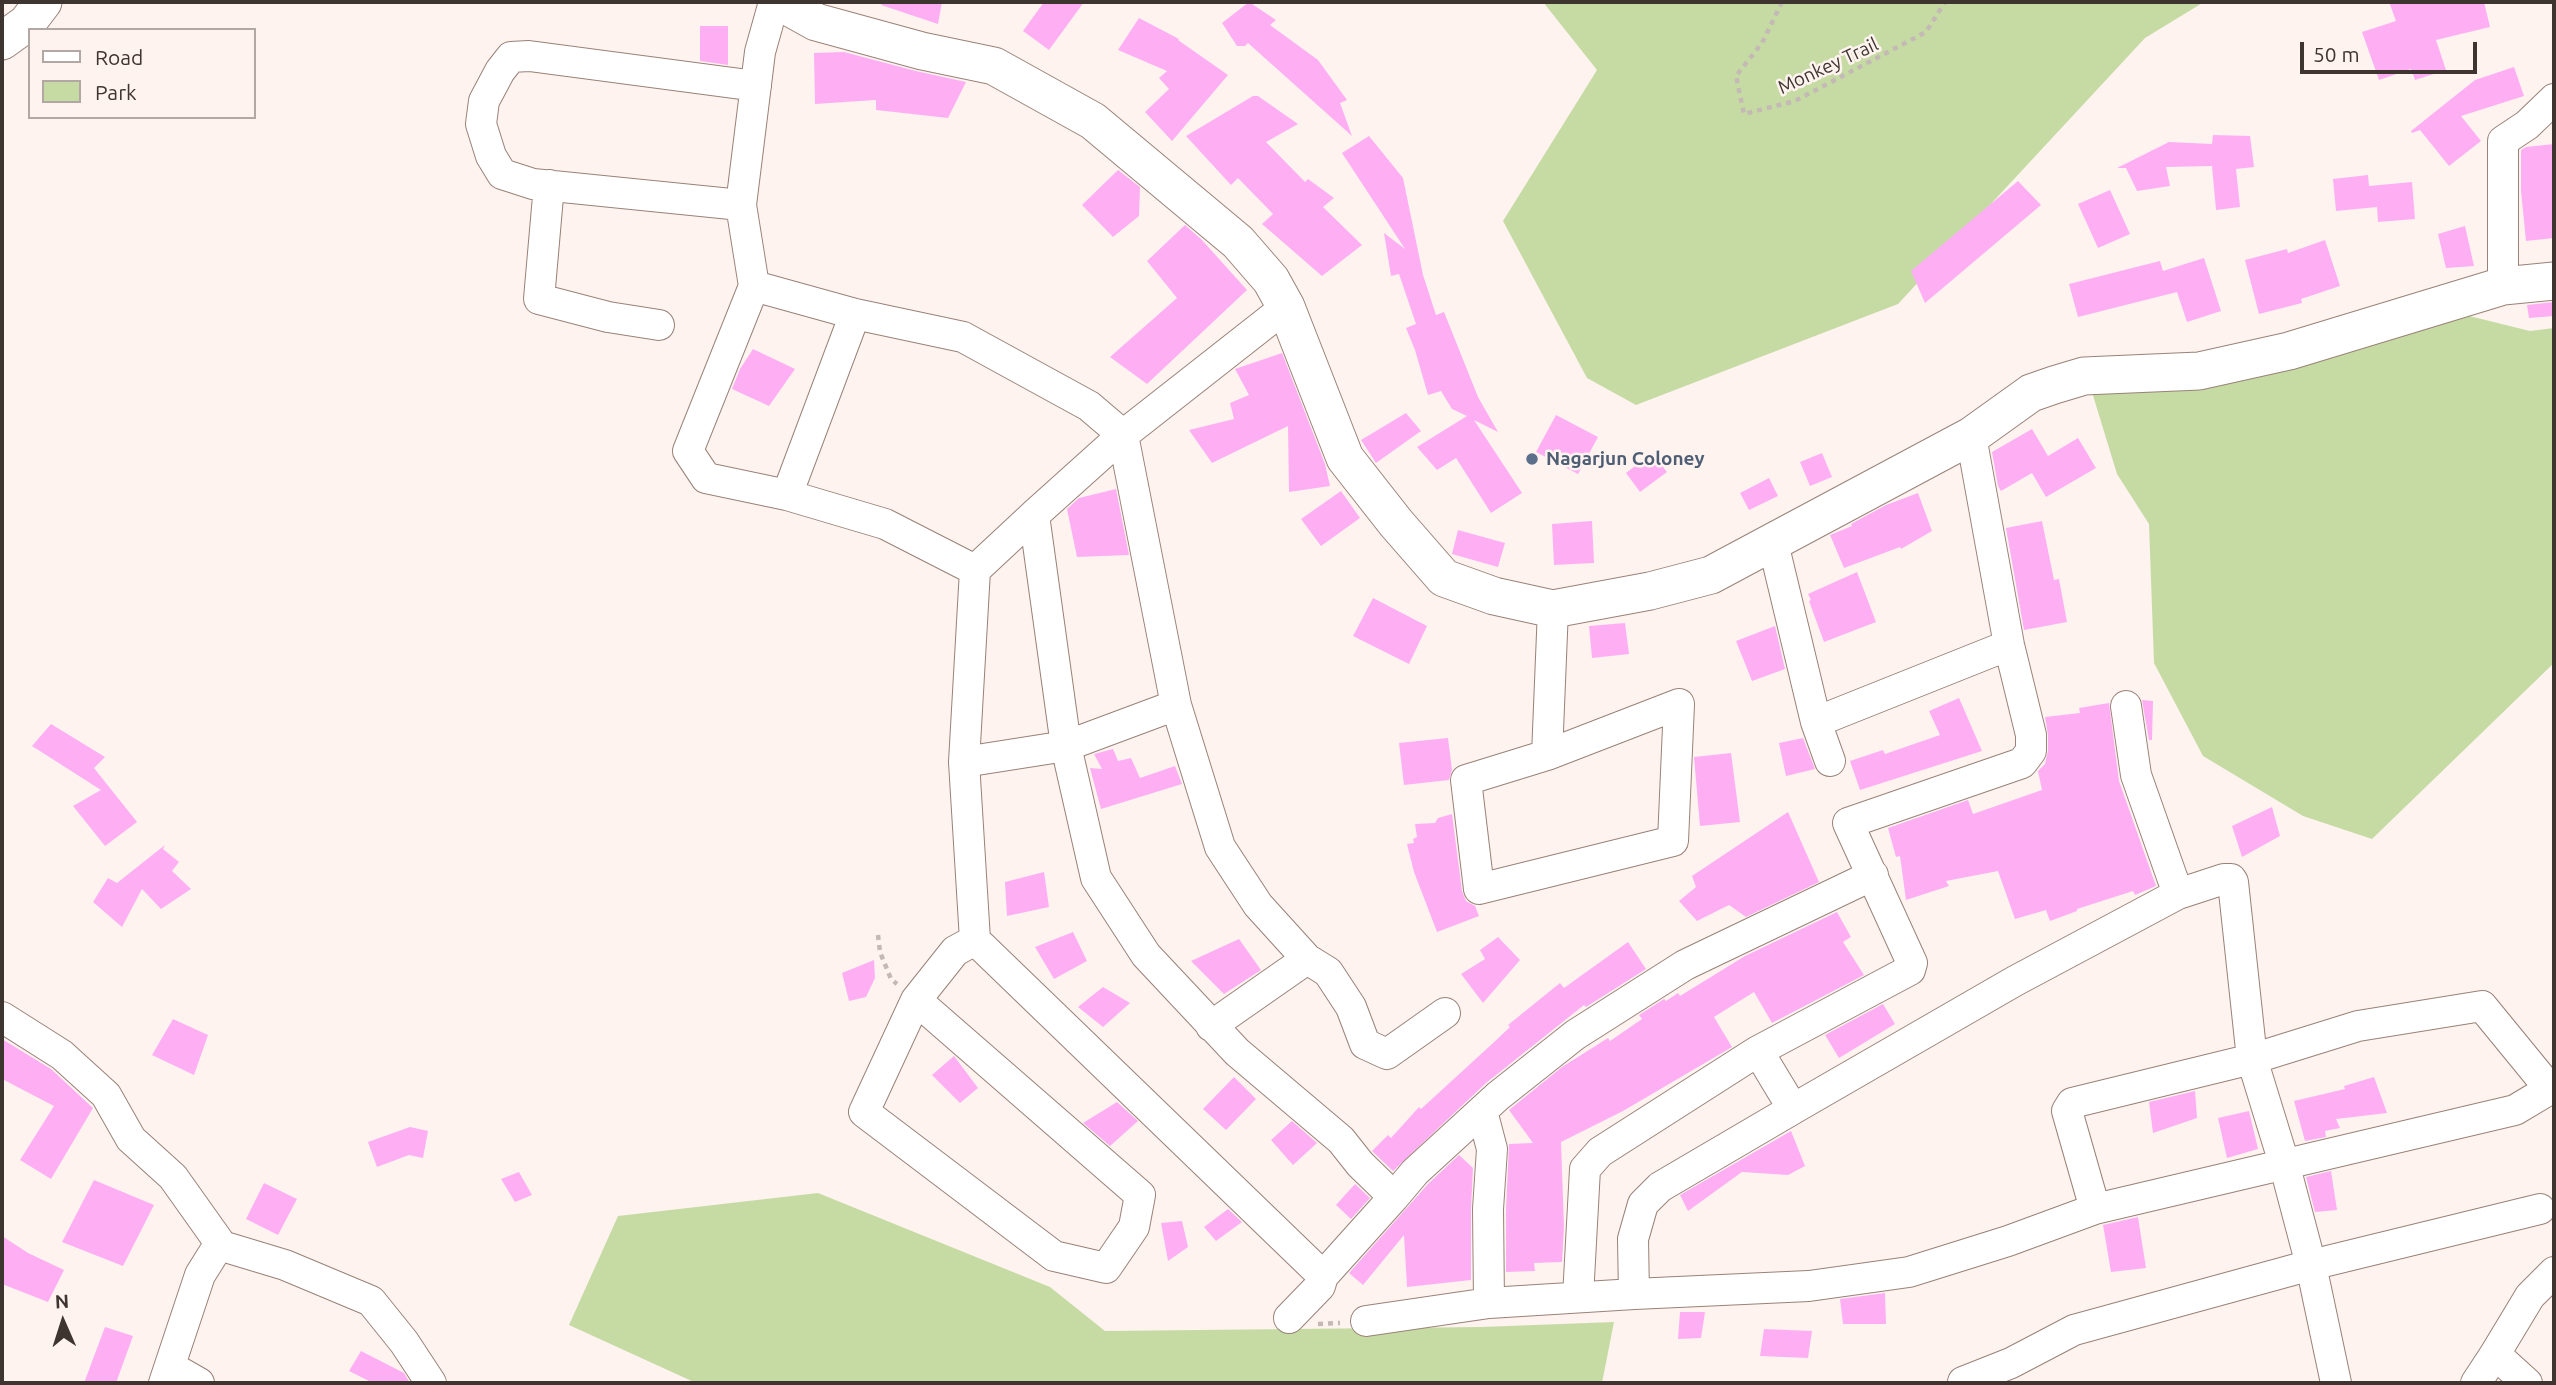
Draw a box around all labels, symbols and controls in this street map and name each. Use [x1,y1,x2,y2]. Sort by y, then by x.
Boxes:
legend [28,28,256,119]
scale bar [2304,28,2481,72]
street label: Monkey Trail [1774,33,1882,99]
text: 50 m [2313,42,2360,66]
text: Road [95,45,143,69]
text: Park [95,80,137,104]
place label: Nagarjun Coloney [1546,448,1705,470]
marker: Nagarjun Coloney [1524,451,1540,467]
north arrow [28,1287,98,1357]
text: N [54,1290,70,1312]

